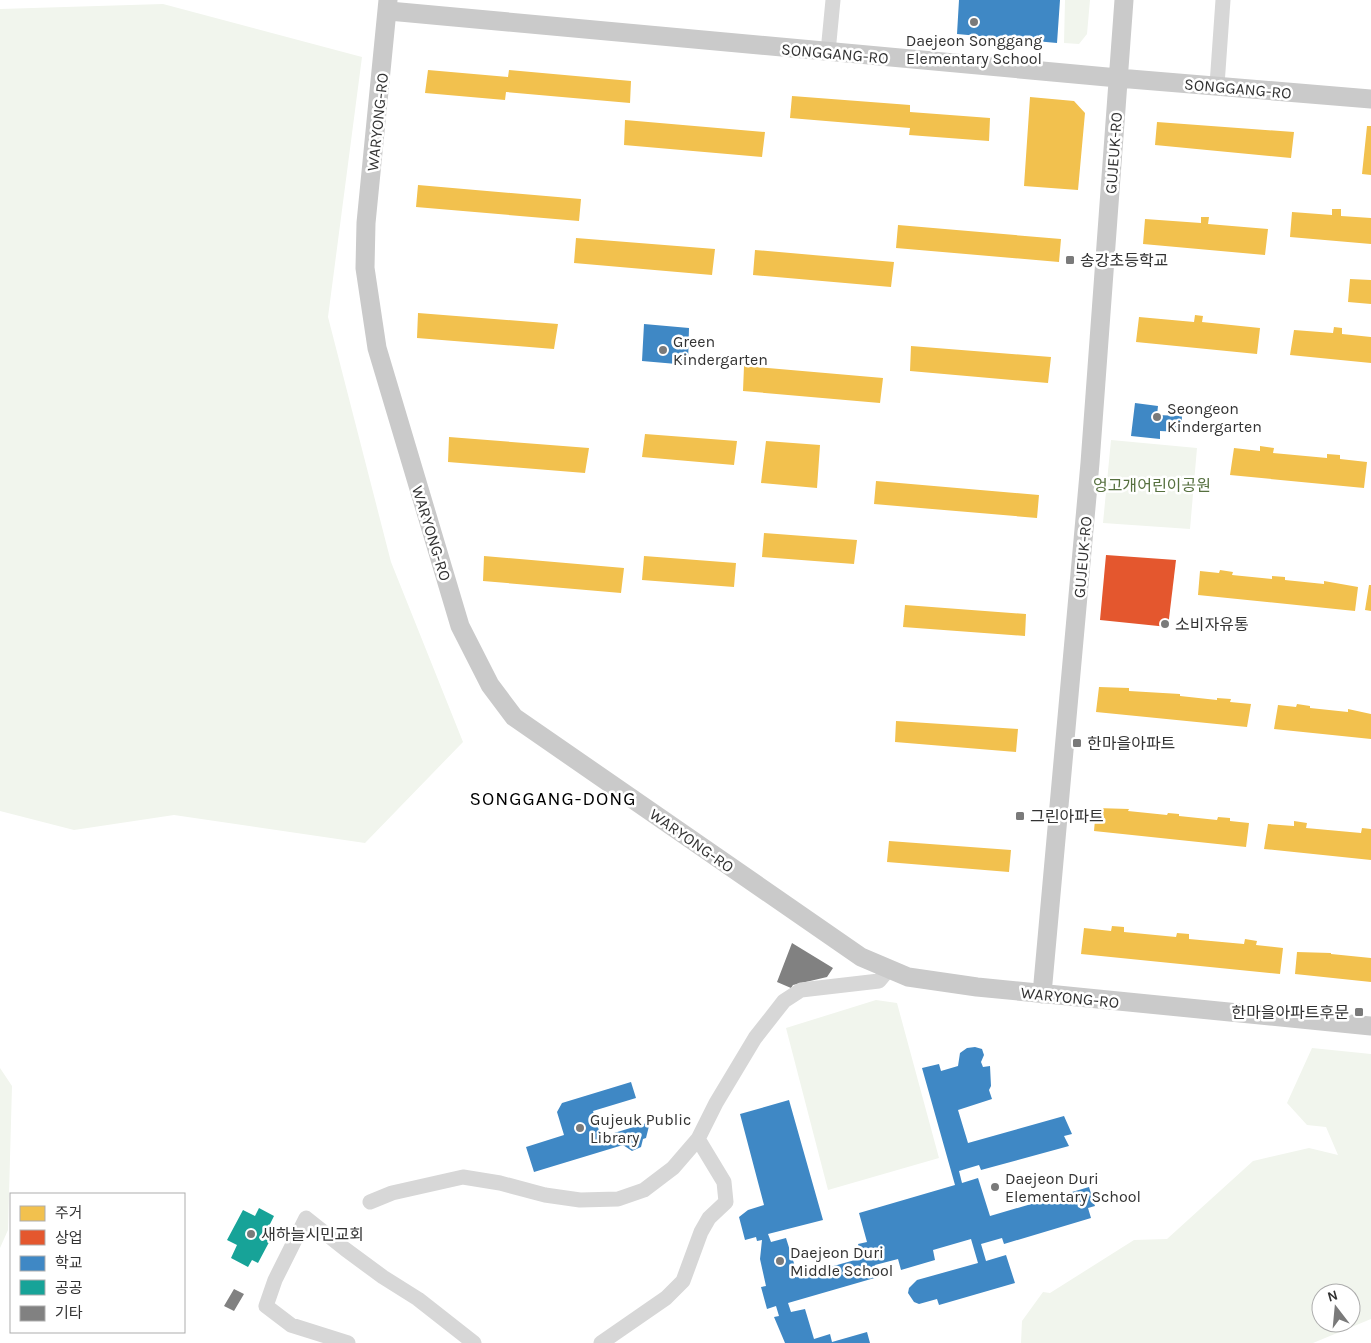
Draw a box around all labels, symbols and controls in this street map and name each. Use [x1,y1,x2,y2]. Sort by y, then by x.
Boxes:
marker: Daejeon Songgang Elementary School [968,16,980,28]
place label: Daejeon Songgang Elementary School [906,31,1042,68]
street label: SONGGANG-RO [780,39,889,68]
street label: WARYONG-RO [363,72,392,172]
street label: SONGGANG-RO [1183,74,1292,103]
street label: GUJEUK-RO [1101,111,1126,195]
place label: 송강초등학교 [1080,251,1168,270]
marker: 송강초등학교 [1064,254,1076,266]
place label: Green Kindergarten [673,332,768,369]
marker: Green Kindergarten [657,344,669,356]
place label: Seongeon Kindergarten [1167,399,1262,436]
marker: Seongeon Kindergarten [1151,411,1163,423]
park label: 엉고개어린이공원 [1093,476,1211,495]
street label: WARYONG-RO [408,483,455,583]
street label: GUJEUK-RO [1069,515,1096,599]
place label: 소비자유통 [1175,615,1249,634]
marker: 소비자유통 [1159,618,1171,630]
place label: 한마을아파트 [1087,734,1175,753]
marker: 한마을아파트 [1071,737,1083,749]
district label: SONGGANG-DONG [469,788,637,810]
street label: WARYONG-RO [646,804,738,876]
place label: 그린아파트 [1030,807,1104,826]
marker: 그린아파트 [1014,810,1026,822]
street label: WARYONG-RO [1020,983,1120,1012]
place label: 한마을아파트후문 [1231,1003,1349,1022]
marker: 한마을아파트후문 [1353,1006,1365,1018]
place label: Gujeuk Public Library [590,1110,691,1147]
marker: Gujeuk Public Library [574,1122,586,1134]
place label: Daejeon Duri Elementary School [1005,1169,1141,1206]
marker: Daejeon Duri Elementary School [989,1181,1001,1193]
legend [10,1193,185,1333]
text: 주거 [55,1204,83,1222]
place label: 새하늘시민교회 [261,1225,364,1244]
marker: 새하늘시민교회 [245,1228,257,1240]
text: 상업 [55,1229,83,1247]
place label: Daejeon Duri Middle School [790,1243,893,1280]
text: 학교 [55,1254,83,1272]
marker: Daejeon Duri Middle School [774,1255,786,1267]
text: 공공 [55,1279,83,1297]
north arrow [1311,1283,1361,1333]
text: N [1325,1286,1340,1306]
text: 기타 [55,1304,83,1322]

